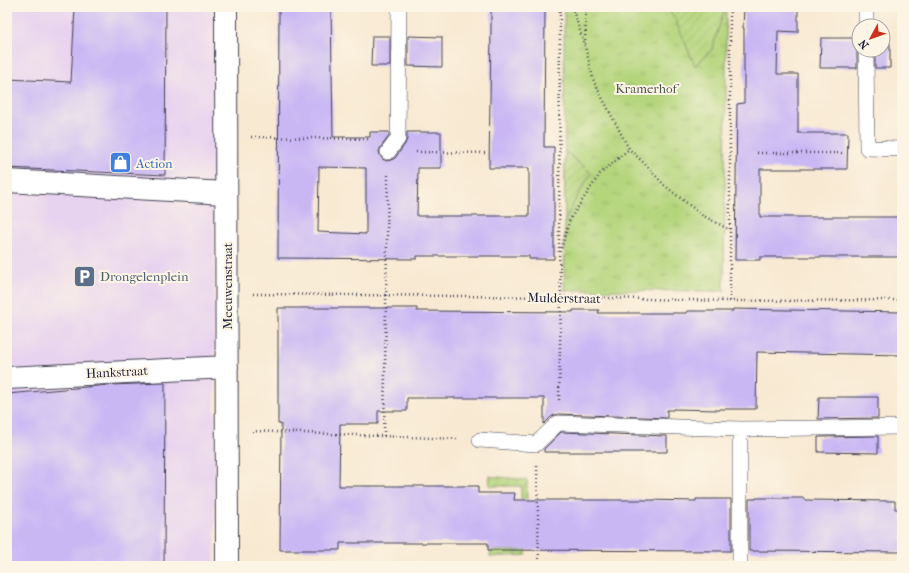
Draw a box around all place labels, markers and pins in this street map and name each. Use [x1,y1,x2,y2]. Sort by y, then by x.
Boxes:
shop icon: Action [107,150,133,176]
place label: Action [135,156,173,171]
parking icon: Drongelenplein [72,263,98,289]
place label: Drongelenplein [100,269,189,284]

